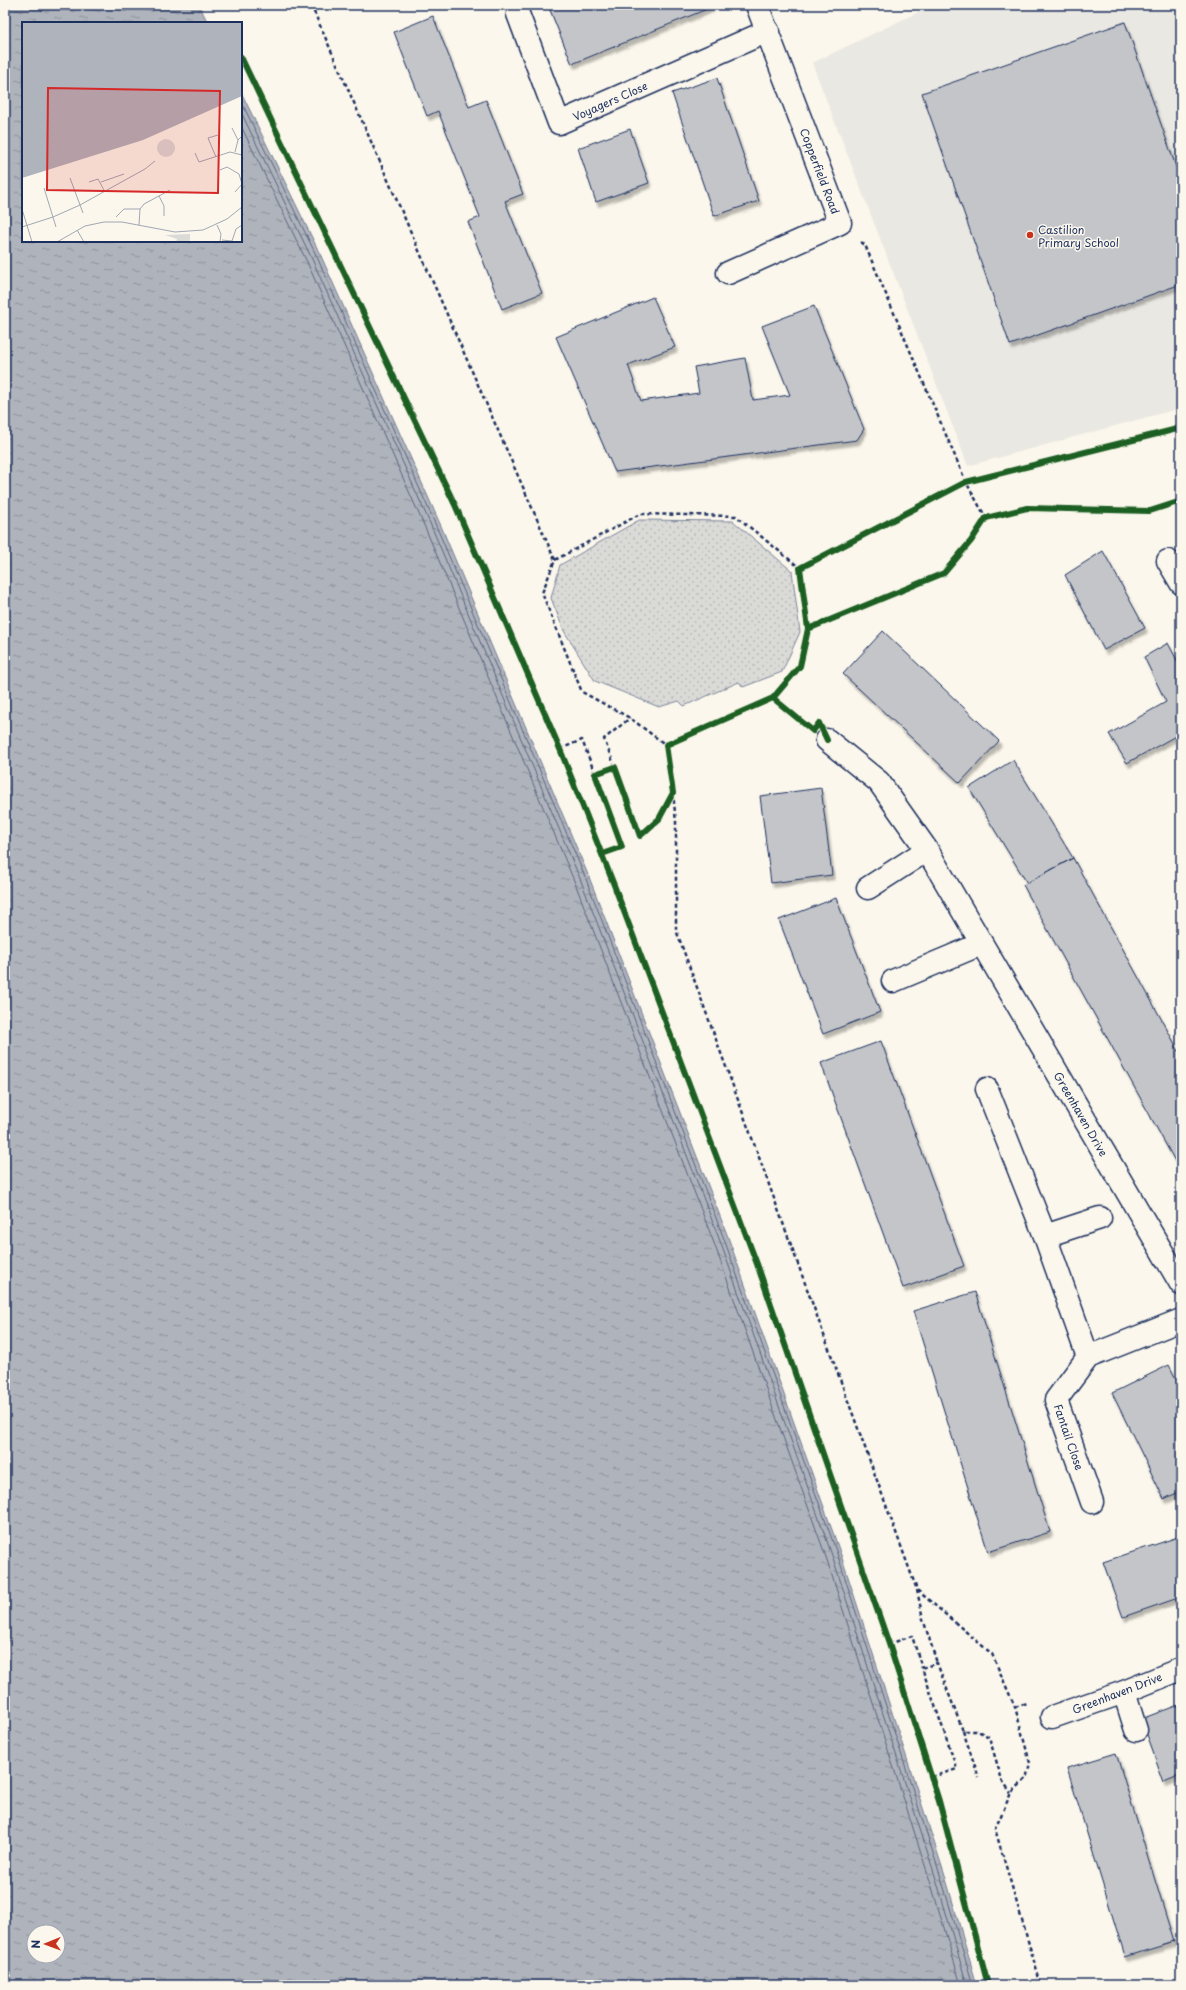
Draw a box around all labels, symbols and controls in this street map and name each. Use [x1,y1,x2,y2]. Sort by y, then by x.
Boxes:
inset map [22,22,242,242]
street label: Voyagers Close [570,77,650,125]
street label: Copperfield Road [796,126,844,216]
place label: Castilion Primary School [1038,221,1119,251]
marker: Castilion Primary School [1025,230,1035,240]
street label: Greenhaven Drive [1050,1069,1112,1160]
street label: Fantail Close [1050,1402,1088,1472]
street label: Greenhaven Drive [1070,1668,1165,1718]
north arrow [26,1924,66,1964]
text: N [27,1939,44,1949]

